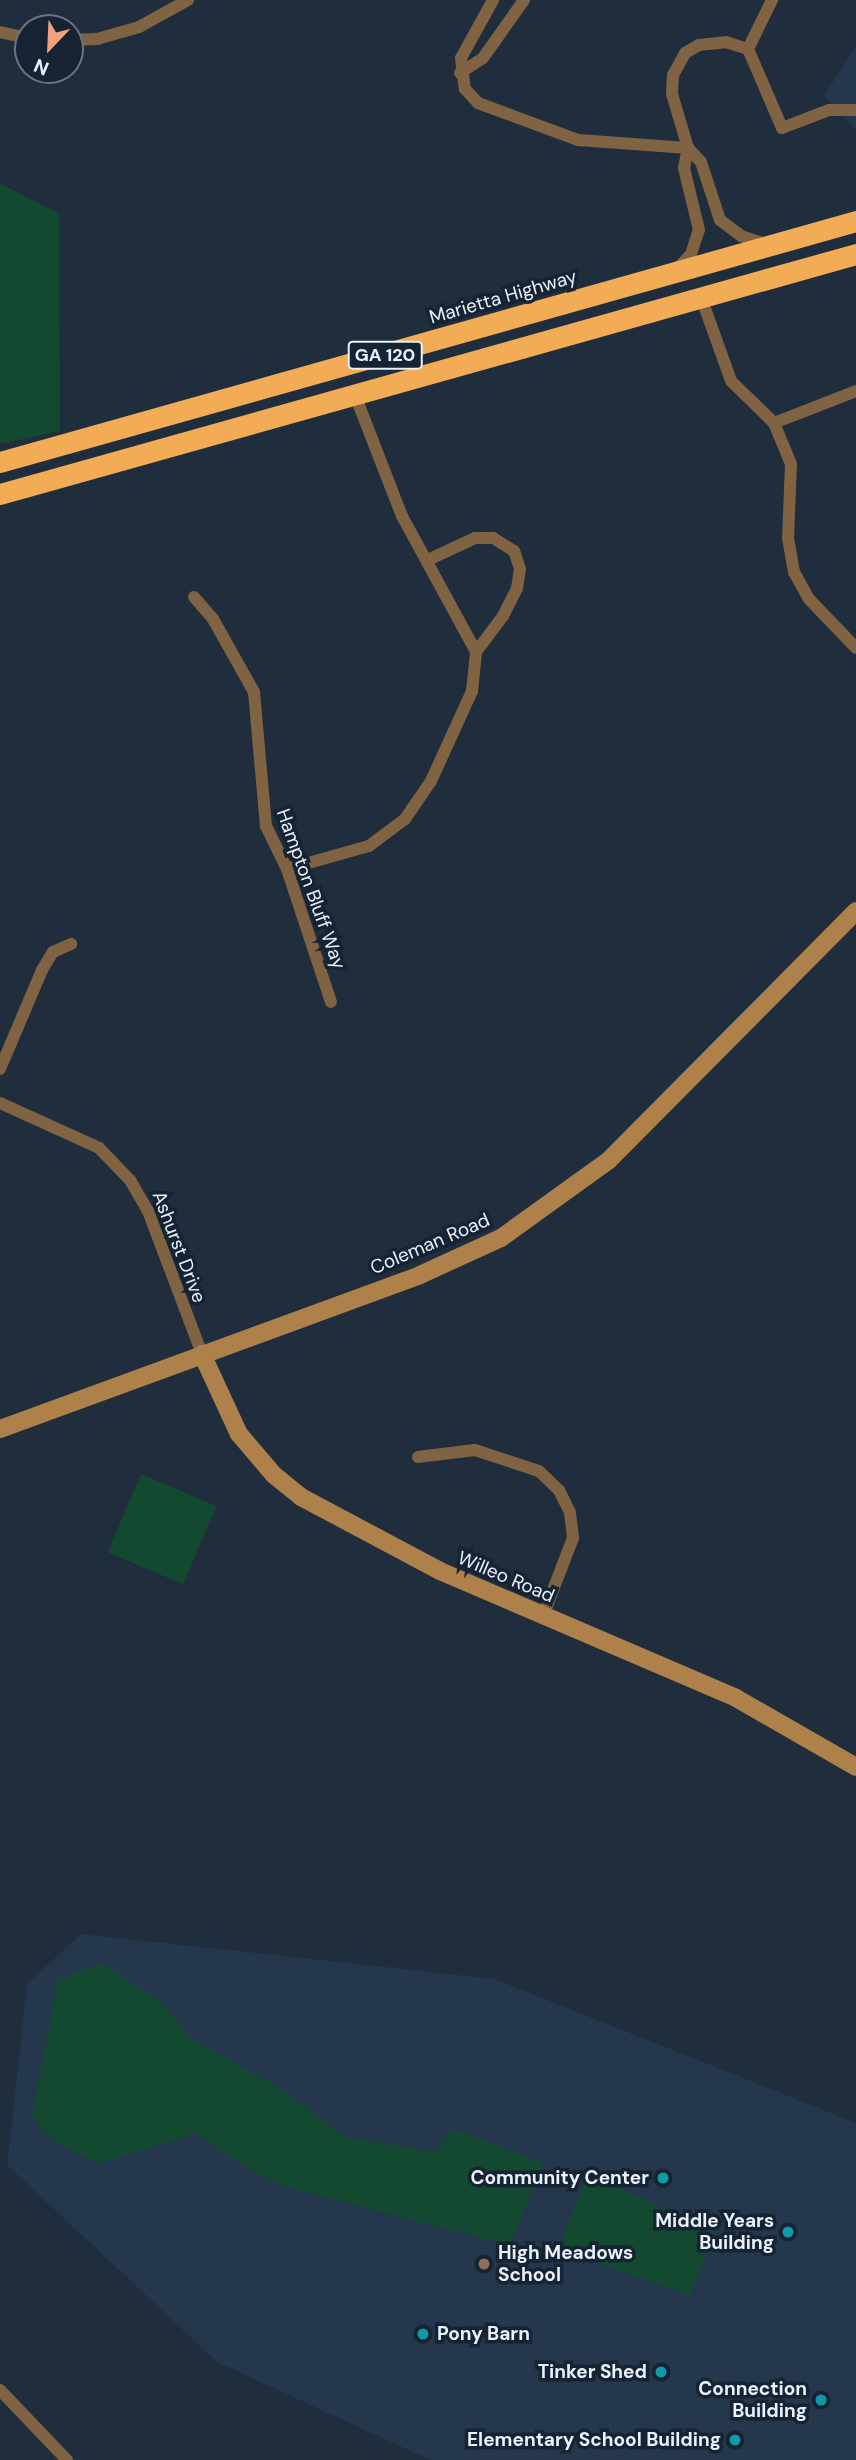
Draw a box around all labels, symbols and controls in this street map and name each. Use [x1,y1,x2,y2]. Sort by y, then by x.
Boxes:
north arrow [14,14,84,84]
text: N [30,53,53,81]
street label: Marietta Highway [427,265,579,329]
road number: GA 120 [346,340,424,370]
street label: Hampton Bluff Way [271,806,351,972]
street label: Ashurst Drive [147,1188,211,1306]
street label: Coleman Road [367,1209,493,1279]
street label: Willeo Road [454,1546,558,1608]
place label: Community Center [470,2167,649,2189]
marker: Community Center [655,2170,671,2186]
place label: Middle Years Building [655,2210,774,2254]
marker: Middle Years Building [780,2224,796,2240]
place label: High Meadows School [498,2242,633,2286]
marker: High Meadows School [476,2256,492,2272]
place label: Pony Barn [437,2323,530,2345]
marker: Pony Barn [415,2326,431,2342]
place label: Tinker Shed [538,2361,647,2383]
marker: Tinker Shed [653,2364,669,2380]
place label: Connection Building [698,2378,807,2422]
marker: Connection Building [813,2392,829,2408]
place label: Elementary School Building [467,2429,721,2451]
marker: Elementary School Building [727,2432,743,2448]

